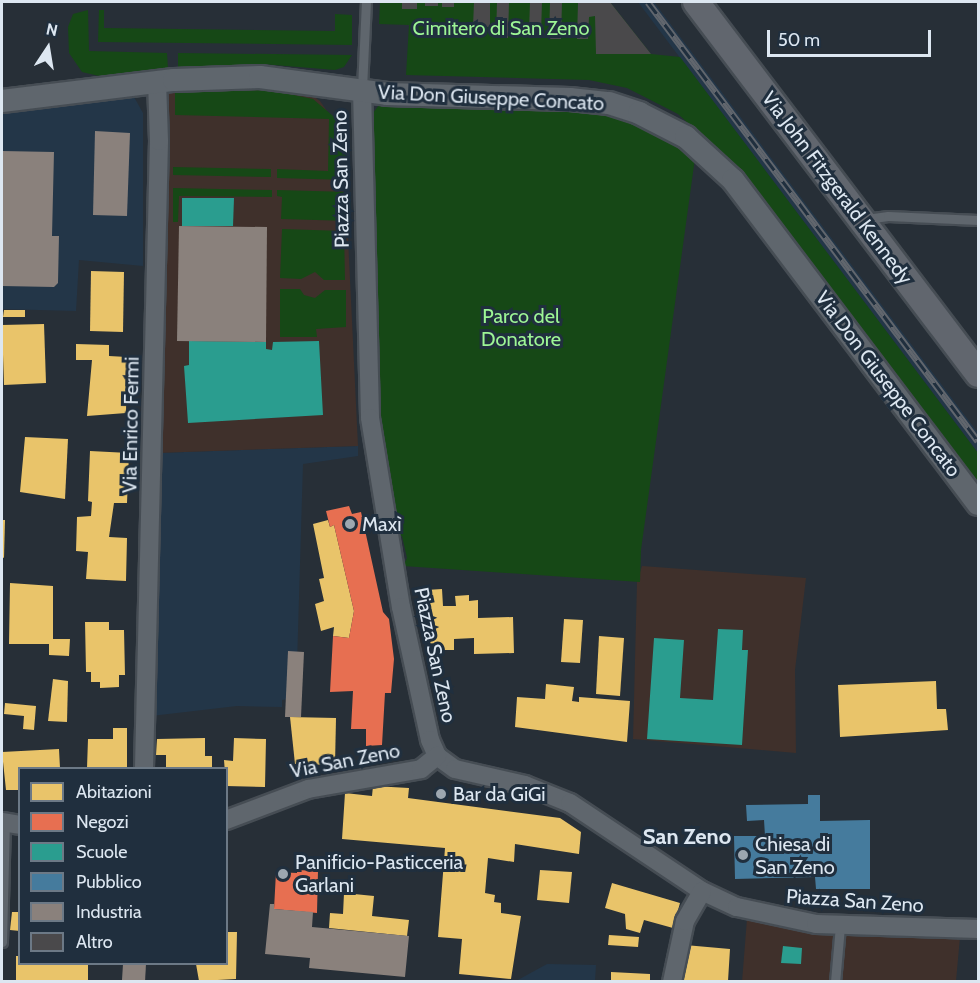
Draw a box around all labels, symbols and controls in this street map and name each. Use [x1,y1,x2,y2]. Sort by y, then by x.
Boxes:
park label: Cimitero di San Zeno [412,16,590,40]
north arrow [18,18,78,78]
scale bar [770,18,934,56]
text: N [44,19,59,40]
text: 50 m [778,29,820,51]
street label: Via Don Giuseppe Concato [377,80,605,116]
street label: Via John Fitzgerald Kennedy [757,87,917,289]
street label: Piazza San Zeno [328,110,354,248]
street label: Via Don Giuseppe Concato [810,286,966,482]
park label: Parco del Donatore [481,305,561,352]
street label: Via Enrico Fermi [118,357,144,493]
place label: Maxì [362,512,401,536]
marker: Maxì [343,517,357,531]
street label: Piazza San Zeno [409,585,461,725]
street label: Via San Zeno [288,739,402,783]
legend [18,767,228,965]
text: Abitazioni [76,781,152,803]
place label: Bar da GiGi [453,782,545,806]
marker: Bar da GiGi [434,787,448,801]
text: Negozi [76,811,129,833]
district label: San Zeno [643,824,731,850]
place label: Chiesa di San Zeno [755,832,835,879]
text: Scuole [76,841,127,863]
marker: Chiesa di San Zeno [736,848,750,862]
place label: Panificio-Pasticceria Garlani [295,850,463,897]
marker: Panificio-Pasticceria Garlani [276,867,290,881]
text: Pubblico [76,871,142,893]
street label: Piazza San Zeno [785,884,925,918]
text: Industria [76,901,142,923]
text: Altro [76,931,113,953]

